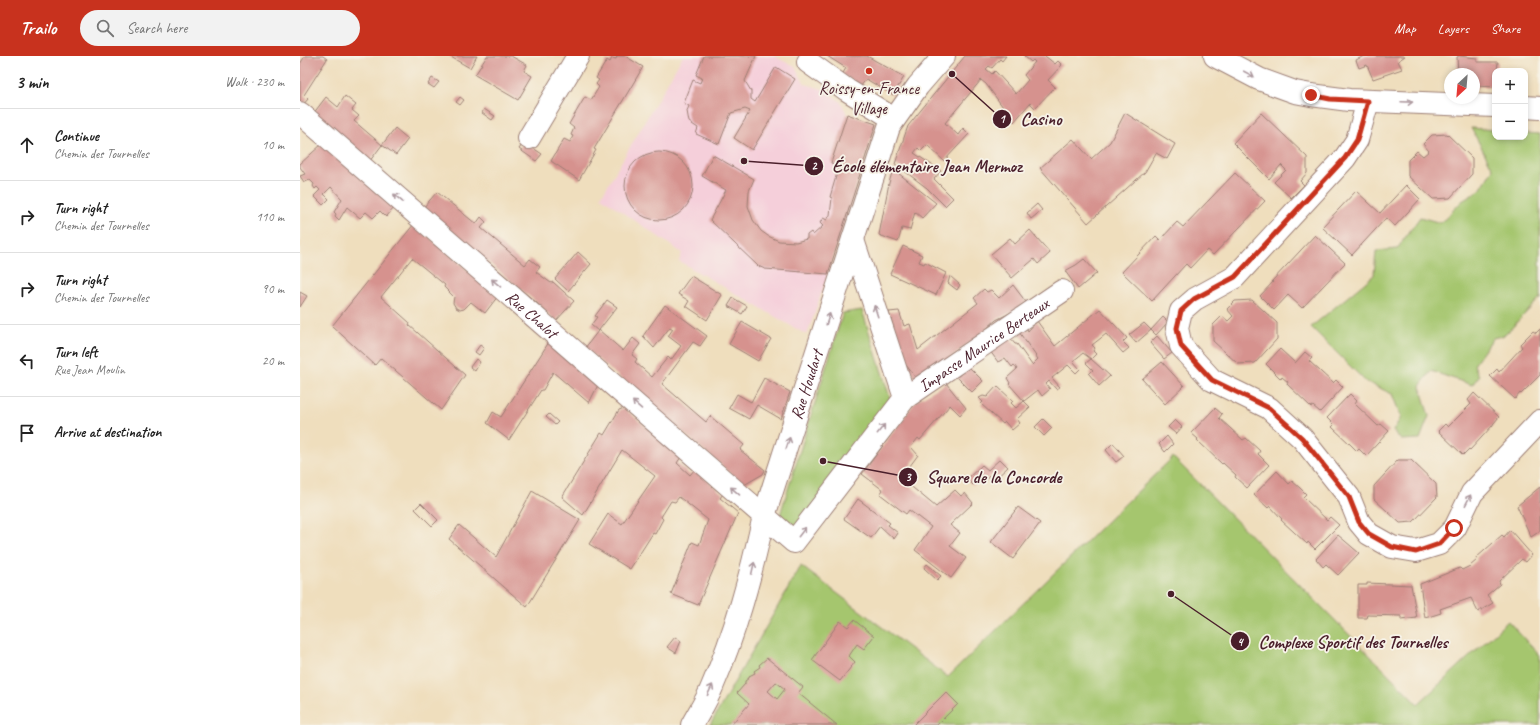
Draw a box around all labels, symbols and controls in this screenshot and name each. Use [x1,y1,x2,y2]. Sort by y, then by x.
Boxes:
search box [80,10,360,46]
text: Trailo [20,16,56,40]
icon: search [94,17,116,39]
text: Search here [126,19,188,38]
text: Map [1394,20,1416,37]
text: Layers [1438,20,1469,37]
text: Share [1491,20,1520,37]
marker: Roissy-en-France Village [864,66,874,76]
north arrow [1444,68,1480,104]
map controls [1492,68,1528,140]
button: + [1492,68,1528,104]
one-way arrow [1243,71,1255,79]
text: 3 min [16,72,49,93]
text: Walk · 230 m [225,74,284,90]
place label: Roissy-en-France Village [819,78,921,119]
route end [1302,86,1320,104]
one-way arrow [1400,98,1413,106]
callout: Casino [992,104,1069,134]
button: − [1492,104,1528,140]
text: Casino [1020,108,1063,130]
text: 1 [999,111,1006,127]
text: Continue [54,127,99,146]
icon: ahead [16,134,38,156]
text: 10 m [262,137,284,153]
text: Chemin des Tournelles [54,146,149,162]
callout: École élémentaire Jean Mermoz [804,151,1030,181]
text: École élémentaire Jean Mermoz [832,155,1024,177]
text: 2 [811,158,818,174]
one-way arrow [393,194,404,203]
text: Turn right [54,199,107,218]
icon: right [16,206,38,228]
text: 110 m [256,209,284,225]
text: Chemin des Tournelles [54,218,149,234]
text: Turn right [54,271,107,290]
icon: right [16,278,38,300]
one-way arrow [491,279,502,288]
text: 90 m [262,281,284,297]
street label: Rue Chalot [501,286,564,344]
text: Chemin des Tournelles [54,290,149,306]
street label: Impasse Maurice Berteaux [914,292,1054,396]
one-way arrow [872,305,879,318]
one-way arrow [824,313,832,325]
text: Turn left [54,343,97,362]
street label: Rue Houdart [785,345,828,422]
icon: left [16,350,38,372]
text: 20 m [262,353,284,369]
text: Rue Jean Moulin [54,362,125,378]
one-way arrow [631,401,642,410]
icon: arrive [16,422,38,444]
text: Arrive at destination [54,423,161,442]
one-way arrow [877,423,886,434]
one-way arrow [785,436,792,449]
callout: Square de la Concorde [898,462,1070,492]
text: Square de la Concorde [926,466,1064,488]
text: 3 [905,469,912,485]
one-way arrow [730,486,740,495]
one-way arrow [1465,495,1473,507]
route start [1445,519,1463,537]
one-way arrow [798,526,806,537]
one-way arrow [749,561,757,574]
callout: Complexe Sportif des Tournelles [1230,626,1455,656]
text: Complexe Sportif des Tournelles [1258,631,1449,653]
text: 4 [1237,634,1244,650]
one-way arrow [707,685,714,697]

